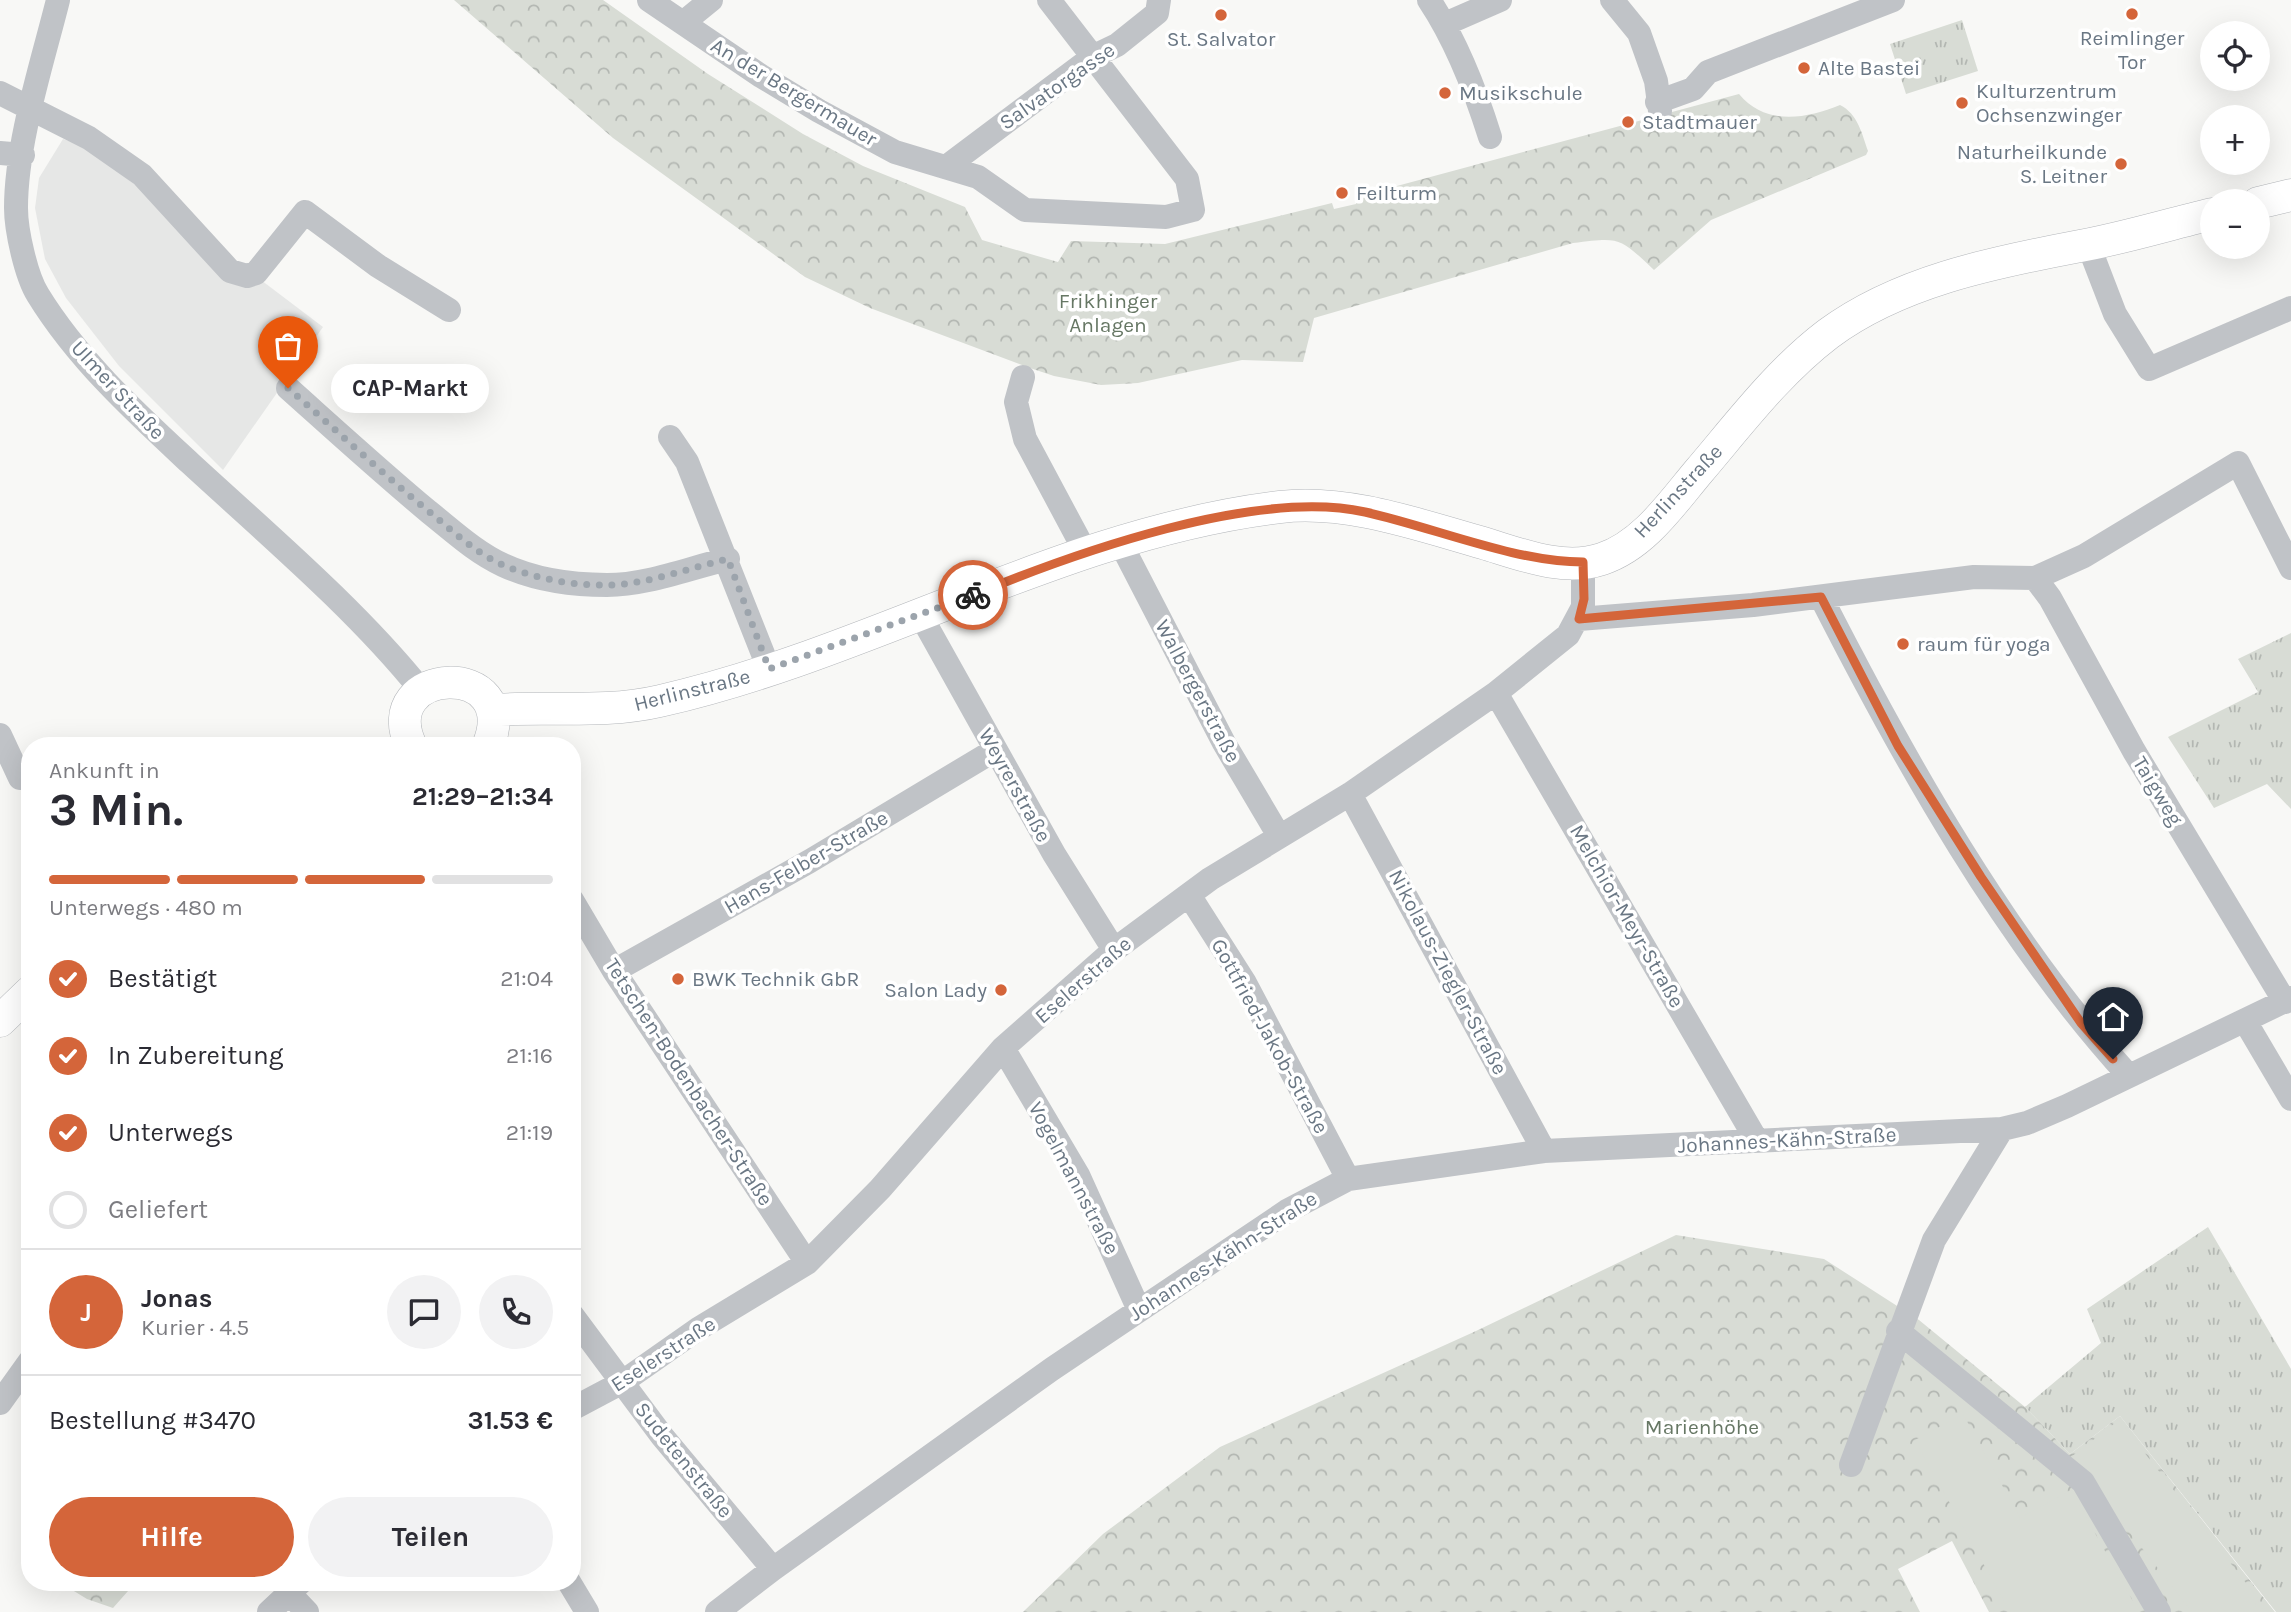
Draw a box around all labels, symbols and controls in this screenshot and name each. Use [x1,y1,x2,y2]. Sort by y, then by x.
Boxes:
marker: Reimlinger Tor [2124,6,2140,22]
marker: St. Salvator [1213,7,1229,23]
map controls [2200,21,2270,259]
button: locate [2200,21,2270,91]
place label: Reimlinger Tor [2080,26,2185,74]
place label: St. Salvator [1167,27,1276,51]
street label: An der Bergermauer [707,33,882,151]
street label: Salvatorgasse [995,37,1119,135]
place label: Alte Bastei [1818,56,1920,80]
marker: Alte Bastei [1796,60,1812,76]
place label: Kulturzentrum Ochsenzwinger [1976,79,2122,127]
place label: Musikschule [1459,81,1583,105]
marker: Musikschule [1437,85,1453,101]
marker: Kulturzentrum Ochsenzwinger [1954,95,1970,111]
button: + [2200,105,2270,175]
place label: Stadtmauer [1642,110,1757,134]
marker: Stadtmauer [1620,114,1636,130]
place label: Naturheilkunde S. Leitner [1957,140,2107,188]
marker: Naturheilkunde S. Leitner [2113,156,2129,172]
place label: Feilturm [1356,181,1437,205]
marker: Feilturm [1334,185,1350,201]
button: − [2200,189,2270,259]
park label: Frikhinger Anlagen [1059,289,1158,337]
pin [258,316,318,388]
icon: bag [269,327,307,365]
street label: Ulmer Straße [66,336,170,444]
callout: CAP-Markt [330,364,488,412]
text: CAP-Markt [352,375,468,402]
street label: Herlinstraße [1629,439,1727,543]
courier [938,560,1008,630]
icon: bike [954,576,992,614]
street label: Walbergerstraße [1150,616,1246,766]
place label: raum für yoga [1917,632,2051,656]
marker: raum für yoga [1895,636,1911,652]
street label: Herlinstraße [631,664,753,716]
street label: Weyrerstraße [974,724,1056,846]
street label: Taigweg [2128,752,2188,830]
text: Ankunft in [49,757,160,784]
text: 21:29–21:34 [412,781,553,812]
text: 3 Min. [49,783,183,837]
street label: Hans-Felber-Straße [720,805,892,919]
street label: Melchior-Meyr-Straße [1565,820,1689,1012]
street label: Nikolaus-Ziegler-Straße [1384,865,1512,1079]
text: Unterwegs · 480 m [49,894,243,921]
street label: Eselerstraße [1030,932,1136,1028]
street label: Gottfried-Jakob-Straße [1206,934,1334,1138]
street label: Tetschen-Bodenbacher-Straße [600,954,778,1210]
icon: check [49,960,87,998]
text: Bestätigt [108,963,217,994]
text: 21:04 [500,965,553,992]
place label: BWK Technik GbR [692,967,859,991]
marker: BWK Technik GbR [670,971,686,987]
place label: Salon Lady [884,978,987,1002]
marker: Salon Lady [993,982,1009,998]
pin [2083,987,2143,1059]
icon: home [2094,998,2132,1036]
icon: check [49,1037,87,1075]
text: In Zubereitung [108,1040,283,1071]
text: 21:16 [506,1042,553,1069]
street label: Vogelmannstraße [1024,1098,1124,1258]
icon: check [49,1114,87,1152]
text: Unterwegs [108,1117,234,1148]
text: 21:19 [506,1119,553,1146]
street label: Johannes-Kähn-Straße [1677,1122,1897,1158]
street label: Johannes-Kähn-Straße [1125,1186,1321,1326]
text: Geliefert [108,1194,208,1225]
button: chat [387,1275,461,1349]
button: phone [479,1275,553,1349]
text: Jonas [141,1283,212,1314]
text: J [80,1297,92,1328]
street label: Eselerstraße [606,1311,720,1397]
text: Kurier · 4.5 [141,1314,249,1341]
street label: Sudetenstraße [630,1397,738,1523]
text: Bestellung #3470 [49,1405,256,1436]
text: 31.53 € [468,1405,553,1436]
park label: Marienhöhe [1645,1415,1759,1439]
button: Hilfe [49,1497,294,1577]
button: Teilen [308,1497,553,1577]

